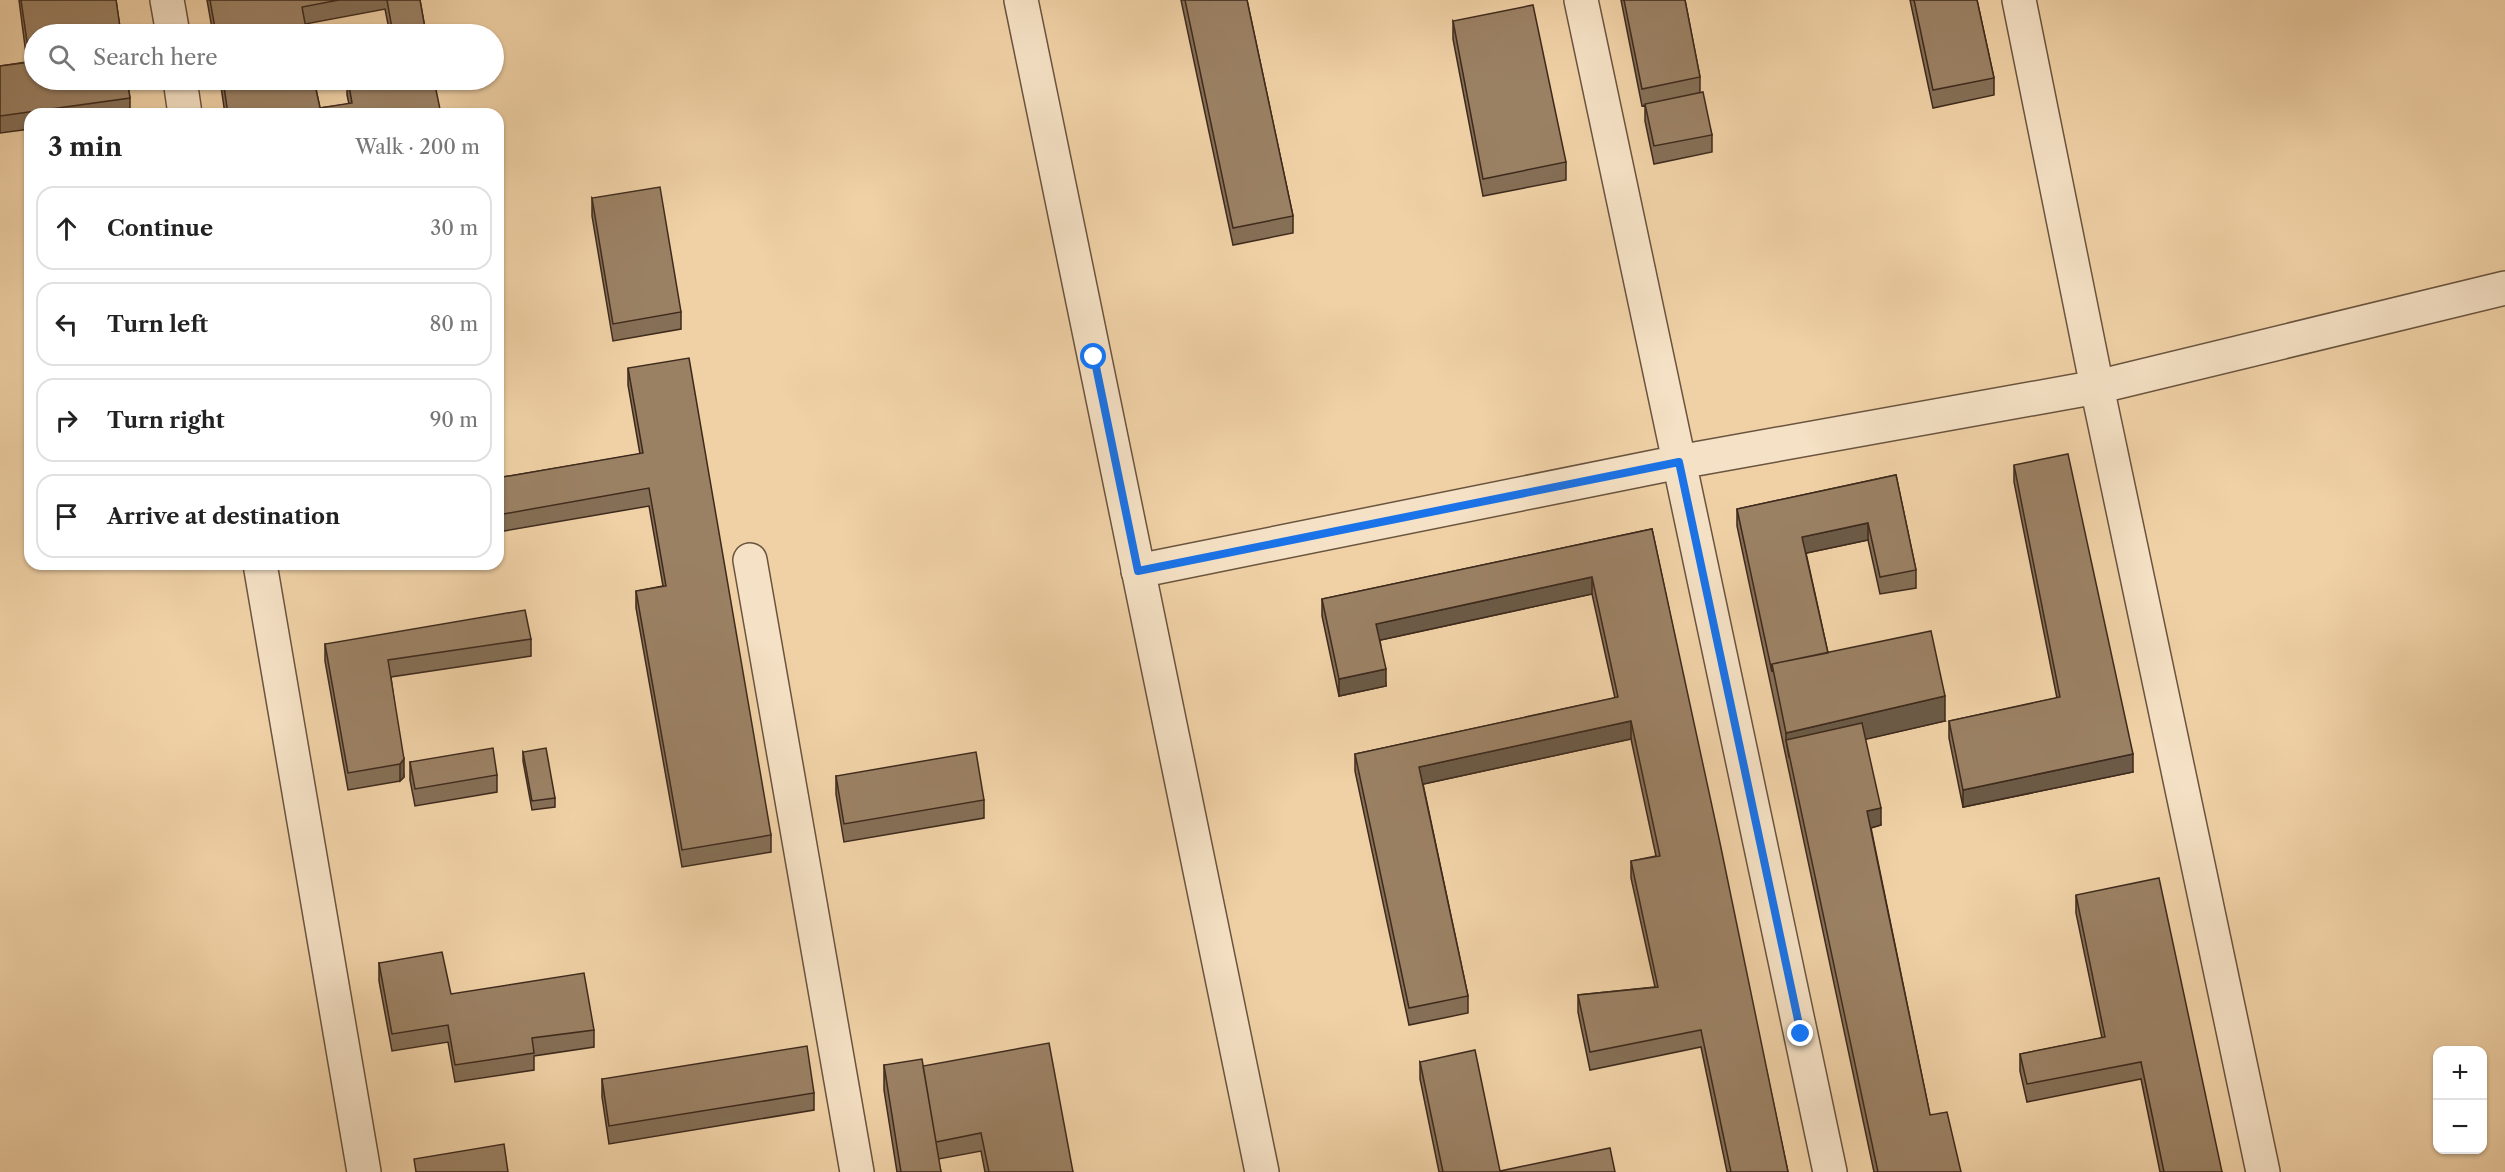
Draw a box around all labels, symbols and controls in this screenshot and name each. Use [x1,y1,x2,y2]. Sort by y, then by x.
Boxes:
search box [24,24,504,90]
icon: search [45,41,78,74]
text: Search here [93,44,218,71]
text: 3 min [48,131,122,163]
text: Walk · 200 m [355,135,480,159]
icon: ahead [50,212,83,245]
text: Continue [107,215,213,242]
text: 30 m [430,216,478,240]
icon: left [50,308,83,341]
text: Turn left [107,311,208,338]
text: 80 m [430,312,478,336]
route start [1080,343,1106,369]
icon: right [50,404,83,437]
text: Turn right [107,407,225,434]
text: 90 m [430,408,478,432]
icon: arrive [50,500,83,533]
text: Arrive at destination [107,503,340,530]
route end [1787,1020,1813,1046]
map controls [2433,1046,2487,1154]
button: + [2433,1046,2487,1100]
button: − [2433,1100,2487,1154]

